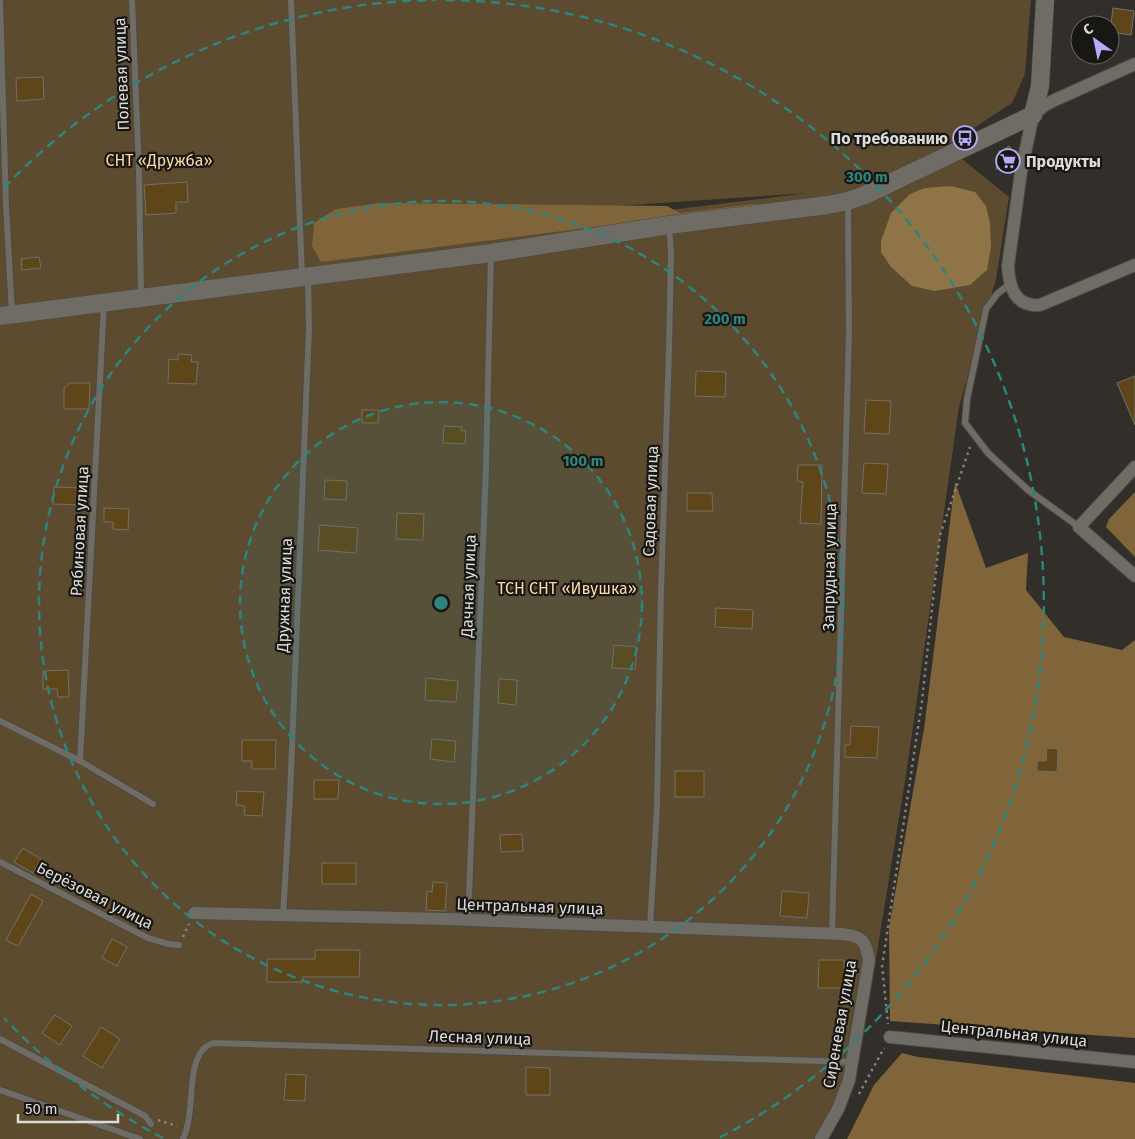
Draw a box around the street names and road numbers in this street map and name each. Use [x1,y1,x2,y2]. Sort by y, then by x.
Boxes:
street label: Полевая улица [110,17,133,131]
street label: Садовая улица [639,445,662,557]
street label: Рябиновая улица [67,465,92,597]
street label: Запрудная улица [819,503,840,631]
street label: Дачная улица [457,534,480,639]
street label: Дружная улица [273,538,296,654]
street label: Берёзовая улица [33,858,156,933]
street label: Центральная улица [456,894,604,919]
street label: Сиреневая улица [819,958,860,1090]
street label: Центральная улица [940,1016,1088,1051]
street label: Лесная улица [428,1026,532,1049]

